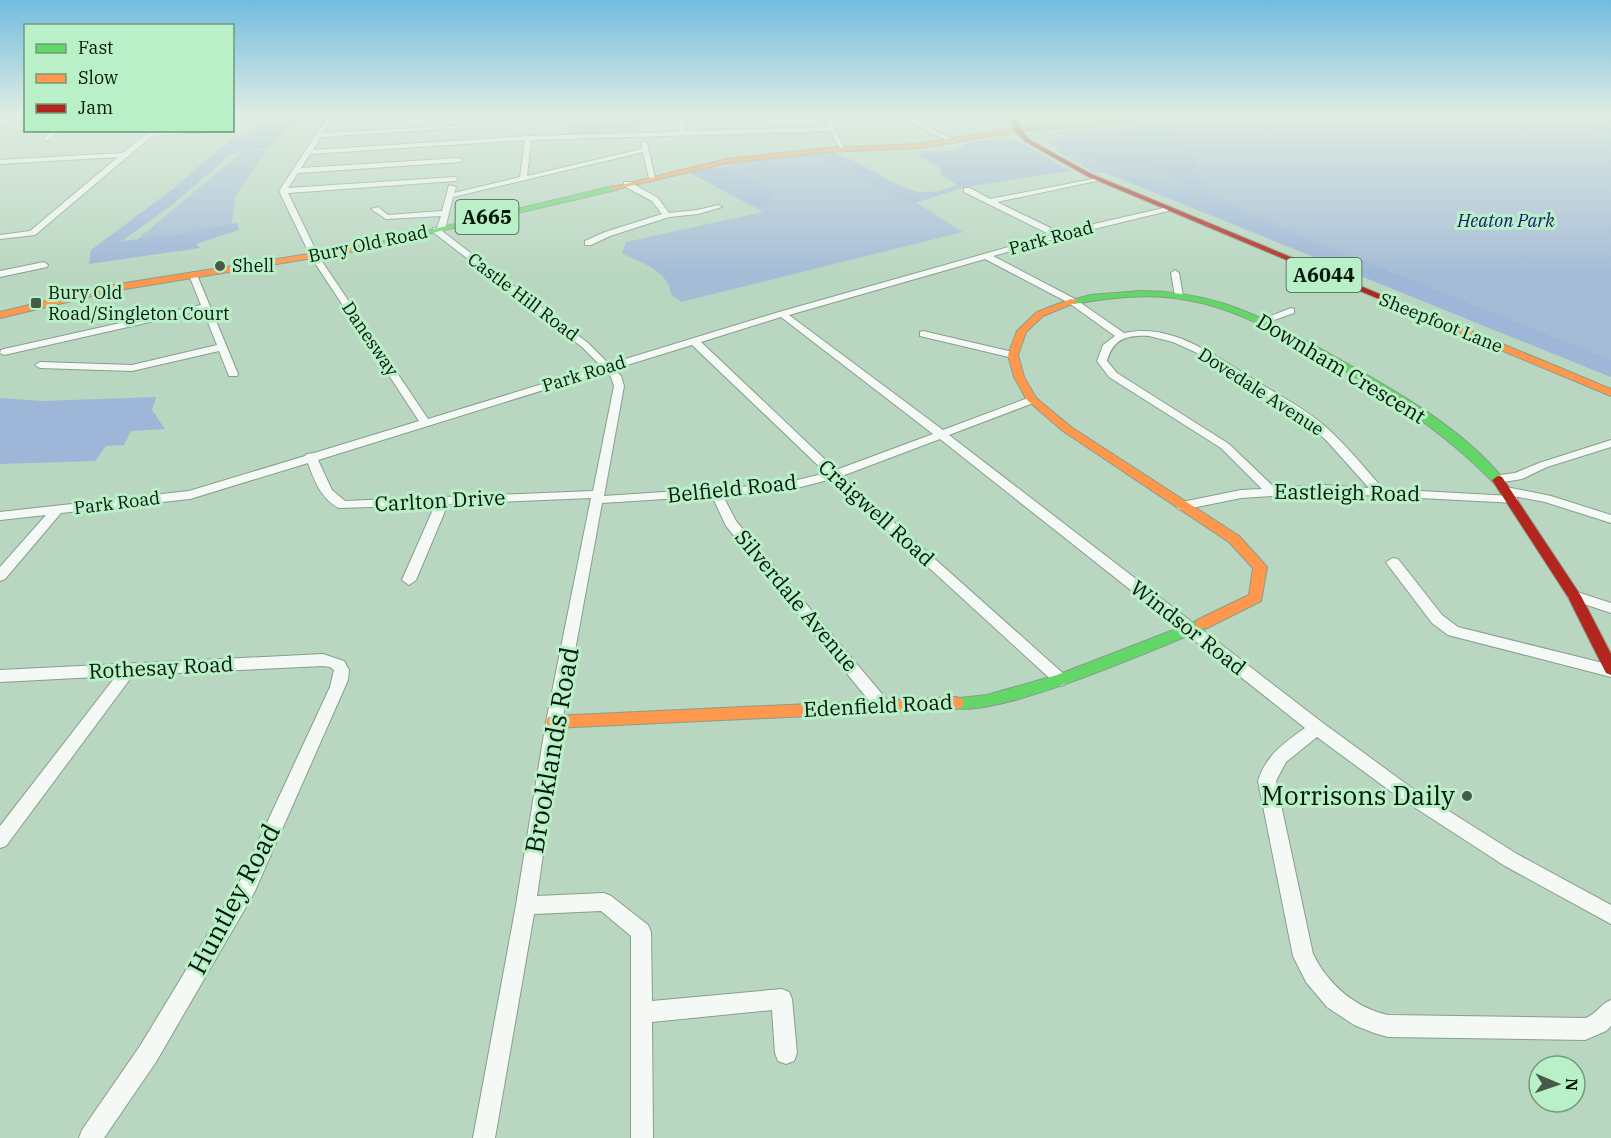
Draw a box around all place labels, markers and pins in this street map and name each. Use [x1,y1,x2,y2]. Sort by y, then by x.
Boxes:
place label: Shell [232,254,274,277]
marker: Shell [213,259,227,273]
place label: Bury Old Road/Singleton Court [48,281,229,325]
marker: Bury Old Road/Singleton Court [29,296,43,310]
place label: Morrisons Daily [1261,778,1455,812]
marker: Morrisons Daily [1460,789,1474,803]

